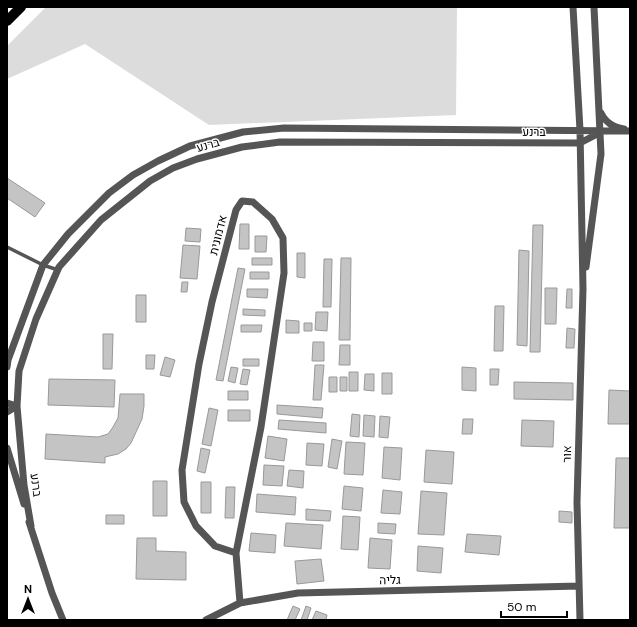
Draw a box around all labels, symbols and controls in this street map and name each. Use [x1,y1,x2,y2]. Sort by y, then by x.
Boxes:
street label: ברנע [522,124,546,140]
street label: ברנע [194,134,222,156]
street label: אדמונית [205,213,231,257]
street label: אור [559,445,575,463]
street label: ברנע [27,472,45,498]
street label: גליה [379,572,401,588]
north arrow [8,579,48,619]
text: N [24,582,32,596]
scale bar [501,593,567,619]
text: 50 m [507,599,536,615]

